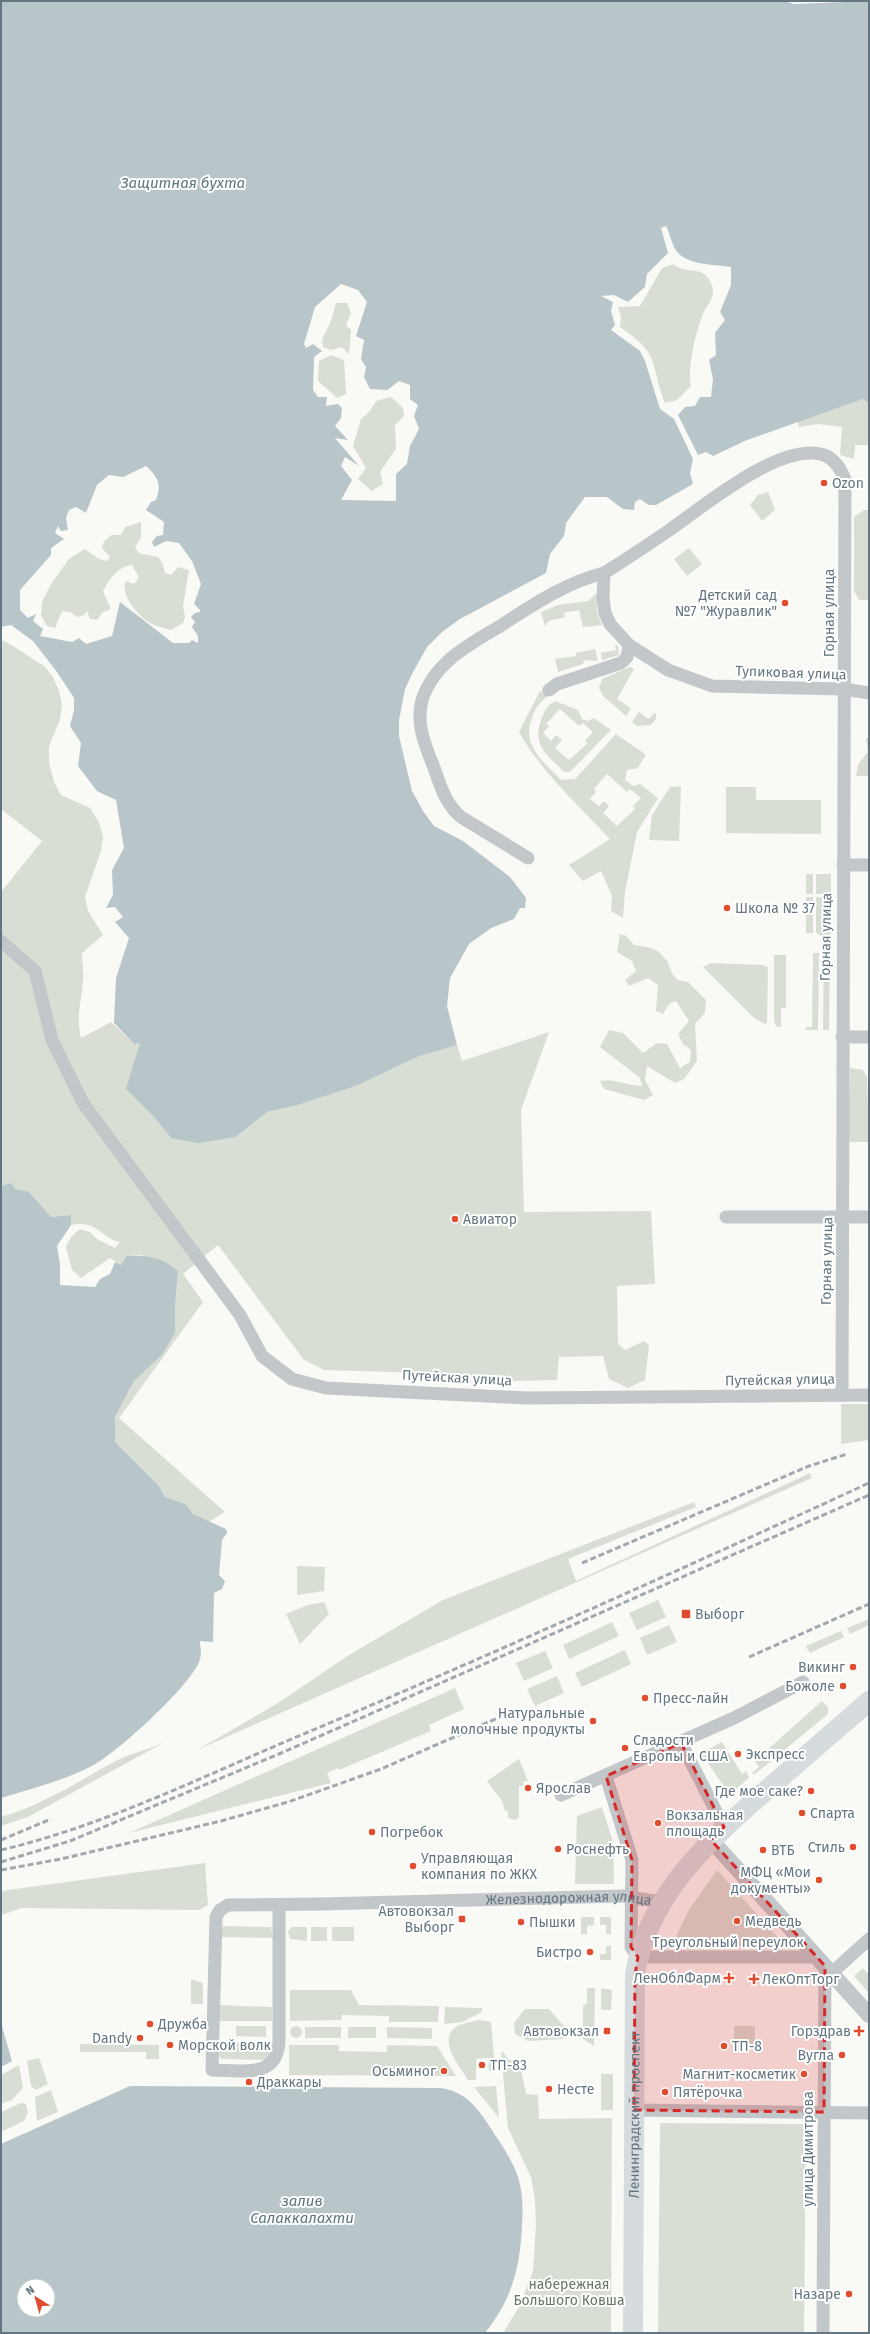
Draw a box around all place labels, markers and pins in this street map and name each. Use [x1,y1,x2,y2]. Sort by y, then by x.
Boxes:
place label: Ozon [832,475,864,492]
marker: Ozon [819,478,829,488]
place label: Детский сад №7 "Журавлик" [675,587,777,620]
marker: Детский сад №7 "Журавлик" [780,598,790,608]
place label: Школа № 37 [735,900,815,917]
marker: Школа № 37 [722,903,732,913]
place label: Авиатор [463,1211,517,1228]
marker: Авиатор [450,1214,460,1224]
place label: Выборг [695,1606,744,1623]
marker: Выборг [680,1608,692,1620]
place label: Викинг [798,1659,845,1676]
marker: Викинг [848,1662,858,1672]
place label: Божоле [785,1678,835,1695]
marker: Божоле [838,1681,848,1691]
place label: Пресс-лайн [653,1690,729,1707]
marker: Пресс-лайн [640,1693,650,1703]
place label: Натуральные молочные продукты [451,1705,585,1738]
marker: Натуральные молочные продукты [588,1716,598,1726]
place label: Сладости Европы и США [633,1732,728,1765]
marker: Сладости Европы и США [620,1743,630,1753]
place label: Экспресс [746,1746,805,1763]
marker: Экспресс [733,1749,743,1759]
place label: Ярослав [536,1780,591,1797]
marker: Ярослав [523,1783,533,1793]
place label: Где мое саке? [714,1783,803,1800]
marker: Где мое саке? [806,1786,816,1796]
place label: Спарта [810,1805,855,1822]
place label: Вокзальная площадь [666,1807,743,1840]
marker: Спарта [797,1808,807,1818]
marker: Вокзальная площадь [653,1818,663,1828]
place label: Погребок [380,1824,444,1841]
marker: Погребок [367,1827,377,1837]
place label: Стиль [808,1839,845,1856]
place label: Роснефть [566,1841,629,1858]
place label: ВТБ [771,1842,795,1859]
marker: Стиль [848,1842,858,1852]
marker: Роснефть [553,1844,563,1854]
marker: ВТБ [758,1845,768,1855]
place label: Управляющая компания по ЖКХ [421,1850,538,1883]
marker: Управляющая компания по ЖКХ [408,1861,418,1871]
place label: МФЦ «Мои документы» [731,1864,811,1897]
marker: МФЦ «Мои документы» [814,1875,824,1885]
place label: Автовокзал Выборг [378,1903,454,1936]
place label: Медведь [745,1913,802,1930]
marker: Автовокзал Выборг [457,1914,467,1924]
place label: Пышки [529,1914,576,1931]
marker: Медведь [732,1916,742,1926]
marker: Пышки [516,1917,526,1927]
place label: Бистро [536,1944,582,1961]
marker: Бистро [585,1947,595,1957]
place label: ЛенОблФарм [633,1970,721,1987]
place label: ЛекОптТорг [762,1971,839,1988]
marker: ЛенОблФарм [724,1973,734,1983]
marker: ЛекОптТорг [749,1974,759,1984]
place label: Дружба [157,2016,207,2033]
marker: Дружба [145,2019,155,2029]
place label: Автовокзал [523,2023,599,2040]
place label: Горздрав [791,2023,851,2040]
marker: Автовокзал [602,2026,612,2036]
marker: Горздрав [854,2026,864,2036]
place label: Dandy [92,2030,132,2047]
marker: Dandy [135,2033,145,2043]
place label: Морской волк [178,2037,271,2054]
place label: ТП-8 [732,2038,762,2055]
marker: Морской волк [165,2040,175,2050]
marker: ТП-8 [719,2041,729,2051]
place label: Вугла [798,2047,834,2064]
marker: Вугла [837,2050,847,2060]
place label: ТП-83 [490,2057,527,2074]
marker: ТП-83 [477,2060,487,2070]
place label: Осьминог [372,2063,436,2080]
marker: Осьминог [439,2066,449,2076]
place label: Магнит-косметик [682,2066,797,2083]
marker: Магнит-косметик [799,2069,809,2079]
place label: Драккары [256,2074,322,2091]
marker: Драккары [244,2077,254,2087]
place label: Несте [557,2081,594,2098]
marker: Несте [544,2084,554,2094]
place label: Пятёрочка [673,2084,743,2101]
marker: Пятёрочка [660,2087,670,2097]
place label: Назаре [793,2286,841,2303]
marker: Назаре [844,2289,854,2299]

